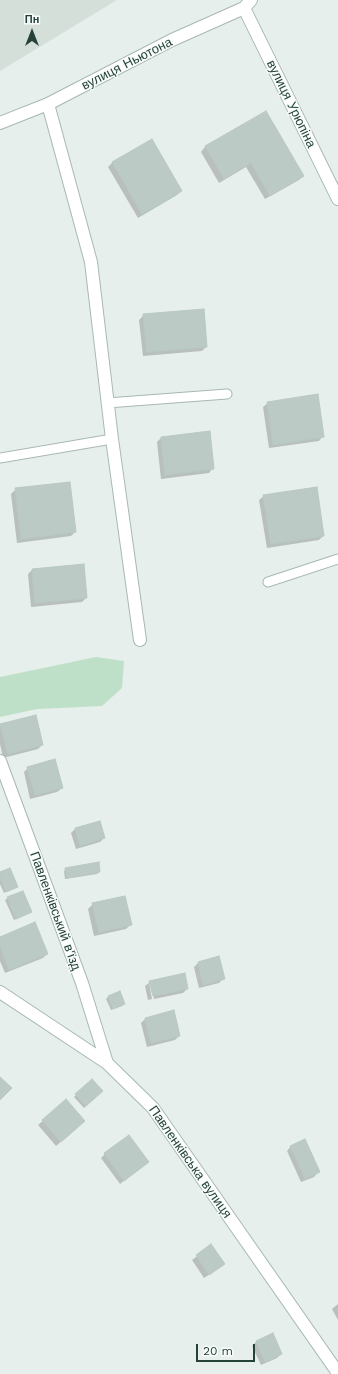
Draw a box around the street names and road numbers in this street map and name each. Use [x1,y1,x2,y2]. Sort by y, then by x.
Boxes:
street label: вулиця Ньютона [79,34,175,94]
street label: вулиця Урюпіна [263,58,319,150]
street label: Павленківський в'їзд [26,849,84,973]
street label: Павленківська вулиця [145,1103,235,1221]

